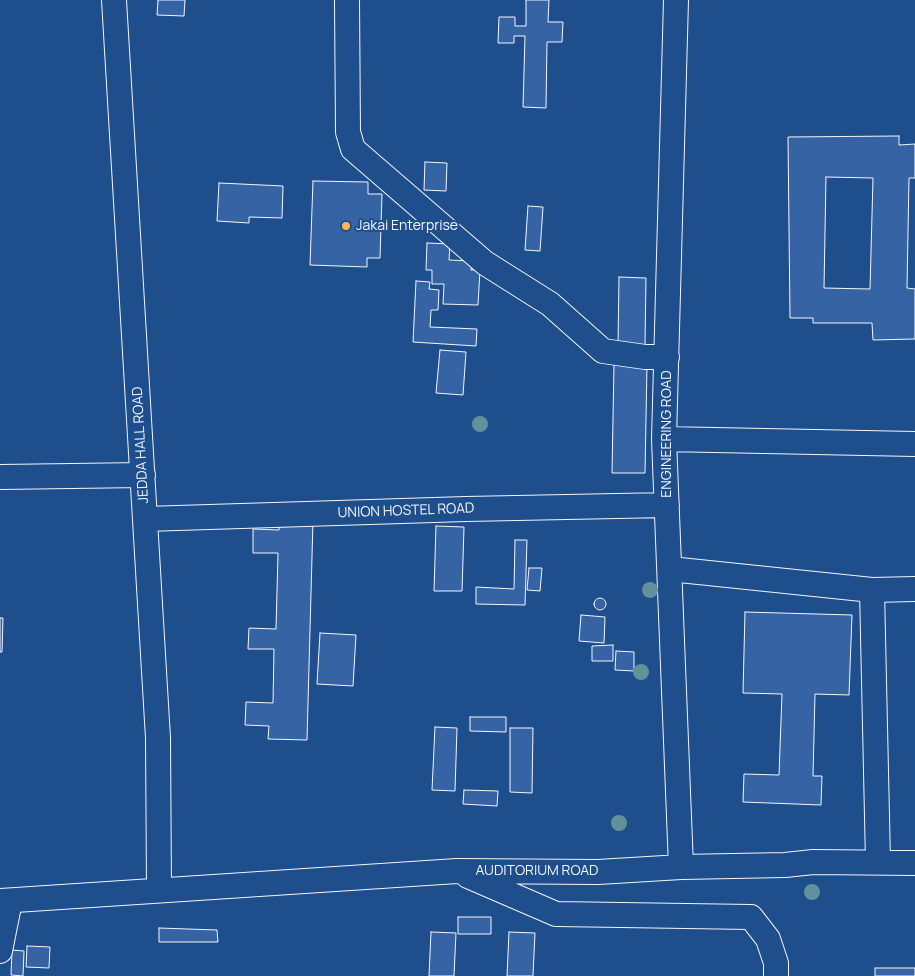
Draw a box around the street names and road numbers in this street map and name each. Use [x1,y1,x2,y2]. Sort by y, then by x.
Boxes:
street label: ENGINEERING ROAD [659,370,675,498]
street label: JEDDA HALL ROAD [130,386,152,504]
street label: UNION HOSTEL ROAD [337,500,475,522]
street label: AUDITORIUM ROAD [475,863,599,879]

